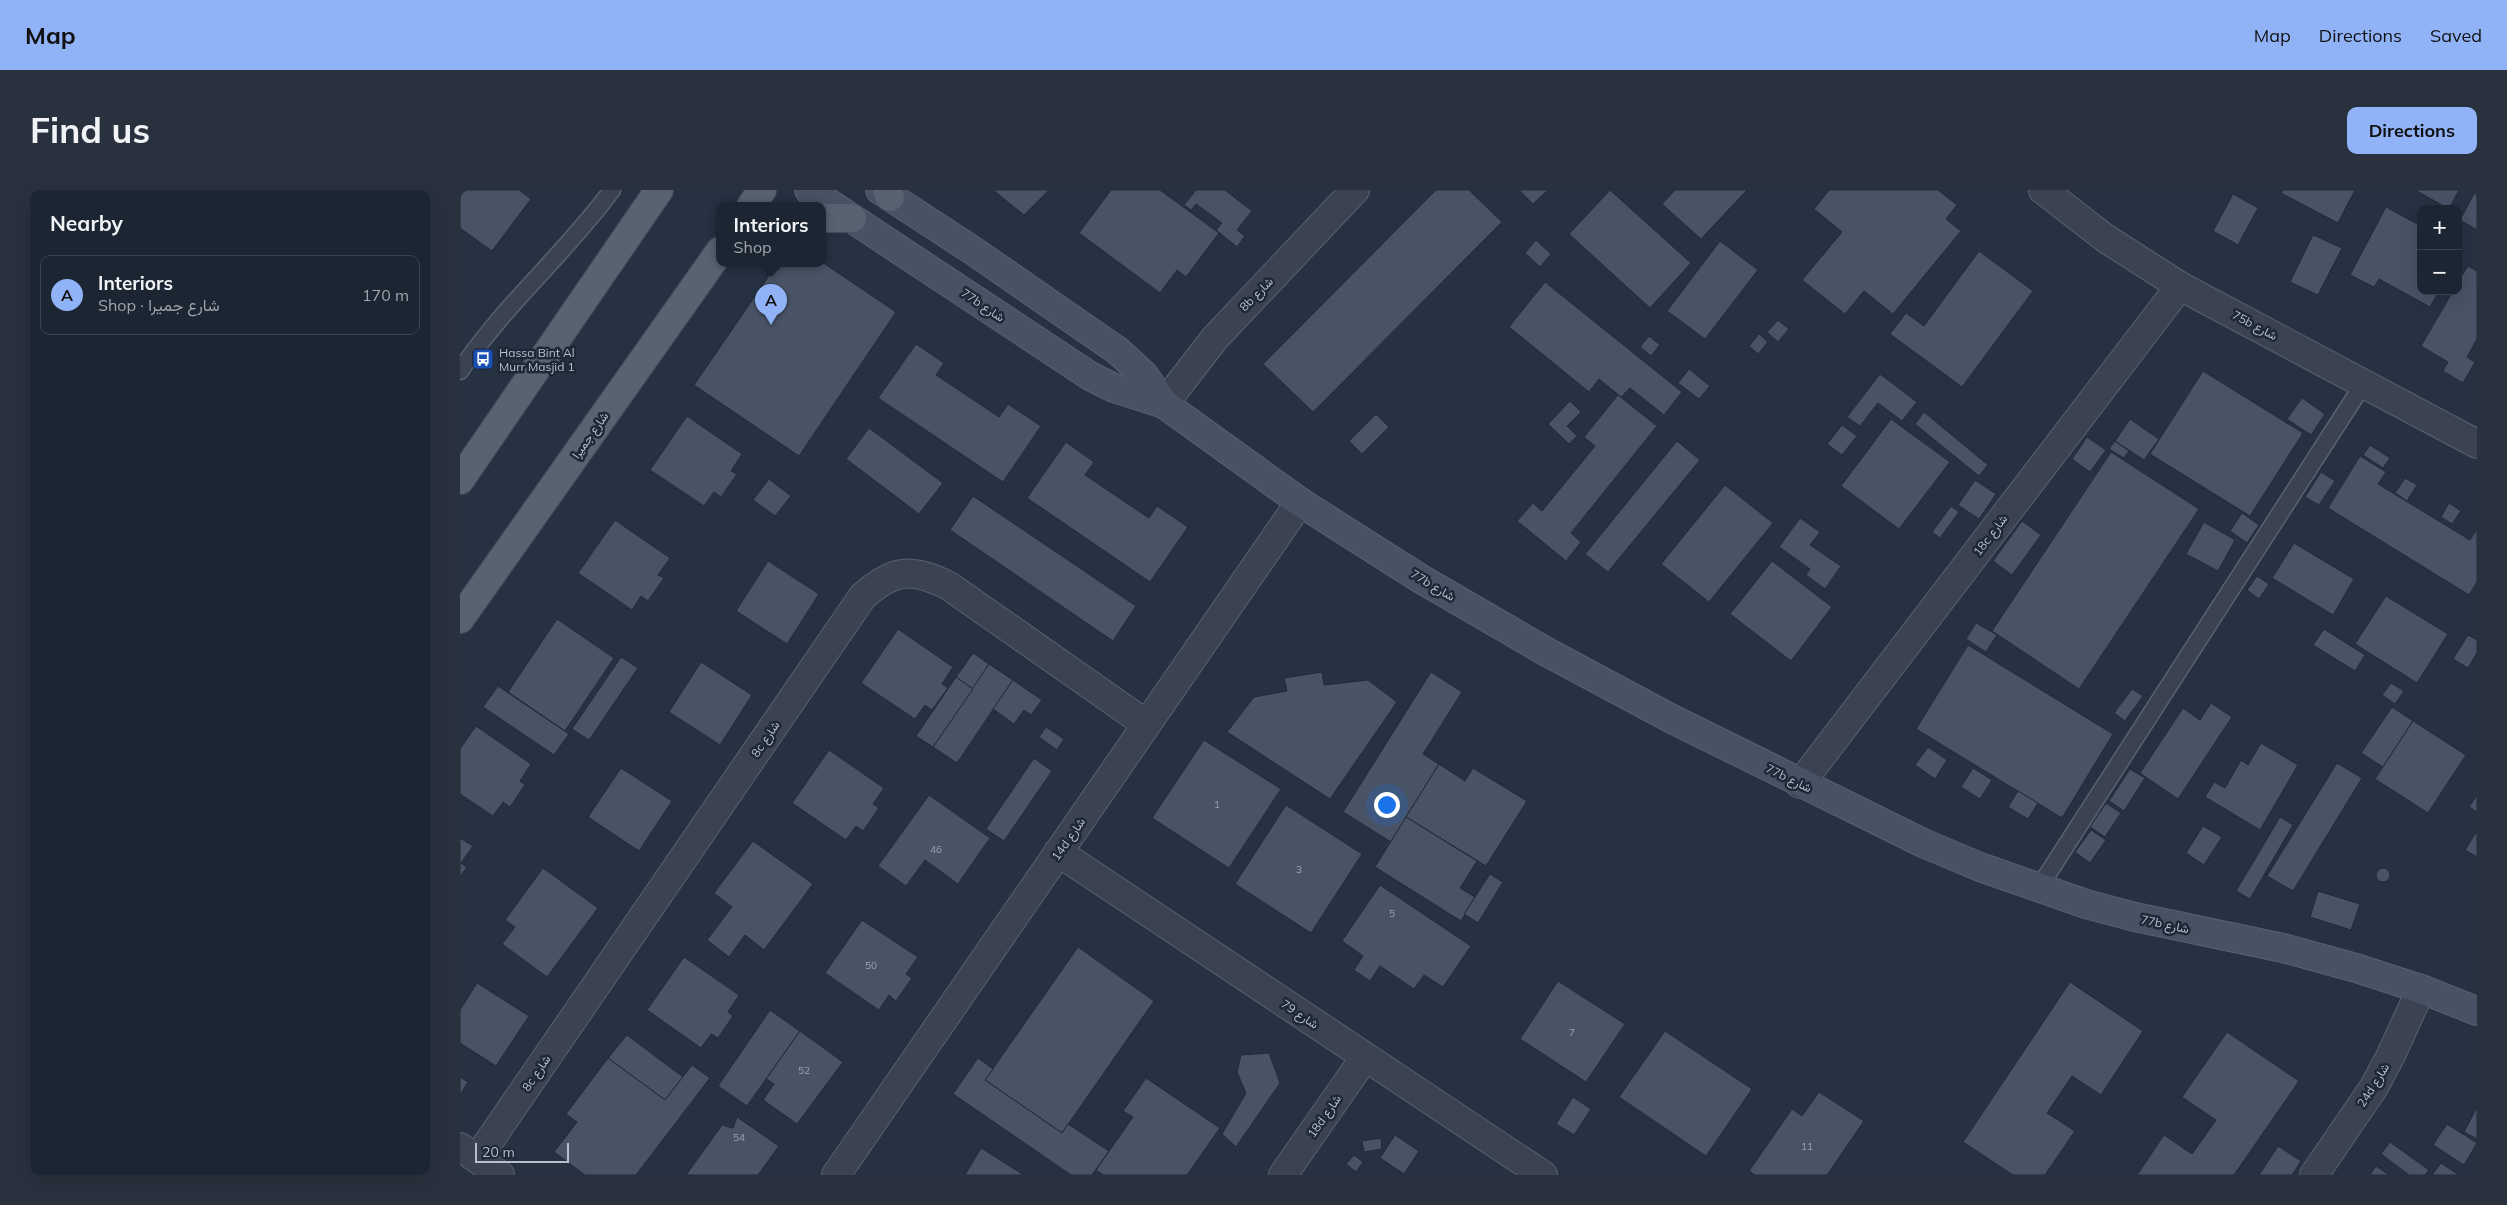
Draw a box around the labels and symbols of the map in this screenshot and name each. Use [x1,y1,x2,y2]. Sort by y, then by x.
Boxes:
street label: 8b شارع [1236,274,1277,316]
pin: A [755,284,787,325]
street label: 77b شارع [957,285,1007,327]
street label: 75b شارع [2229,307,2280,345]
place label: Hassa Bint Al Murr Masjid 1 [499,345,575,374]
bus stop icon: Hassa Bint Al Murr Masjid 1 [471,347,495,371]
street label: شارع جميرا [568,409,613,462]
street label: 18c شارع [1970,511,2012,560]
street label: 77b شارع [1407,566,1458,606]
street label: 8c شارع [747,718,784,761]
street label: 77b شارع [1763,761,1814,797]
your location [1374,792,1400,818]
house number: 1 [1214,798,1220,811]
street label: 14d شارع [1048,815,1090,864]
house number: 46 [930,843,942,856]
house number: 3 [1296,863,1302,876]
house number: 5 [1389,907,1395,920]
street label: 77b شارع [2139,912,2190,938]
house number: 50 [865,959,877,972]
street label: شارع 79 [1277,996,1321,1034]
house number: 7 [1569,1026,1575,1039]
street label: 8c شارع [518,1052,555,1095]
street label: 24d شارع [2354,1060,2394,1111]
house number: 52 [798,1064,810,1077]
street label: 18d شارع [1304,1092,1346,1141]
house number: 54 [733,1131,745,1144]
scale bar [475,1140,569,1163]
house number: 11 [1801,1140,1813,1153]

